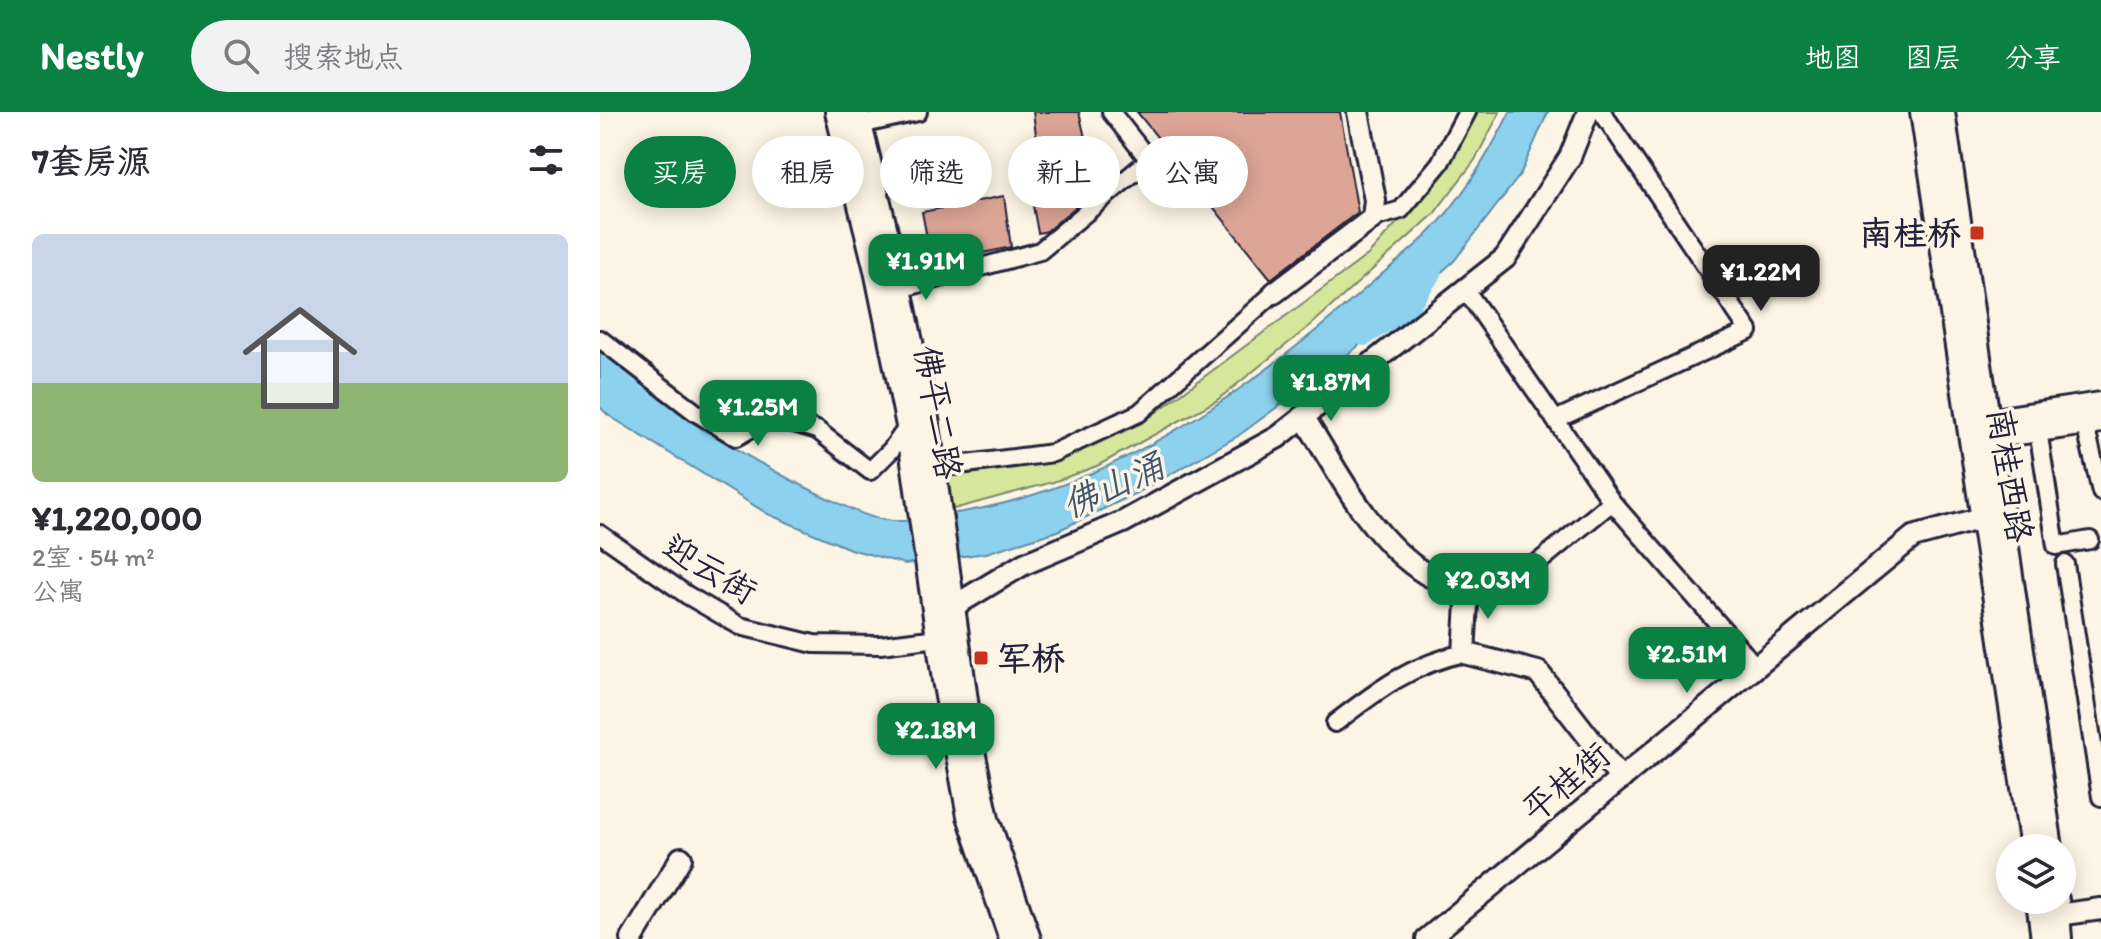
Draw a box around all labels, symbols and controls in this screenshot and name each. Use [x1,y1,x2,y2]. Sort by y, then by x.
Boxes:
search box [191,20,751,92]
text: Nestly [40,33,143,79]
icon: search [219,34,263,78]
text: 搜索地点 [283,38,403,75]
text: 地图 [1805,40,1861,74]
text: 图层 [1905,40,1961,74]
text: 分享 [2005,40,2061,74]
chip: 买房 [624,136,736,208]
chip: 租房 [752,136,864,208]
chip: 筛选 [880,136,992,208]
chip: 新上 [1008,136,1120,208]
chip: 公寓 [1136,136,1248,208]
icon: filters [524,138,568,182]
text: 7套房源 [32,141,151,182]
place label: 南桂桥 [1859,213,1961,254]
marker: 南桂桥 [1968,224,1986,242]
pin: ¥1.91M [861,234,991,302]
text: ¥1.91M [886,244,966,276]
pin: ¥1.22M [1696,245,1826,313]
text: ¥1.22M [1721,255,1801,287]
icon: home [228,286,372,430]
street label: 佛平二路 [906,341,970,483]
pin: ¥1.87M [1266,355,1396,423]
text: ¥1.87M [1291,365,1371,397]
pin: ¥1.25M [693,380,823,448]
text: ¥1.25M [718,390,798,422]
street label: 南桂西路 [1979,405,2041,545]
water label: 佛山涌 [1055,443,1172,527]
text: ¥1,220,000 [32,498,202,539]
street label: 迎云街 [656,525,764,613]
text: 2室 · 54 m² [32,541,155,573]
pin: ¥2.03M [1423,553,1553,621]
text: ¥2.03M [1445,563,1531,595]
text: 公寓 [32,575,84,607]
pin: ¥2.51M [1622,627,1752,695]
text: ¥2.51M [1647,637,1727,669]
place label: 军桥 [997,638,1065,679]
marker: 军桥 [972,649,990,667]
pin: ¥2.18M [871,703,1001,771]
text: ¥2.18M [895,713,977,745]
street label: 平桂街 [1514,734,1618,830]
map controls [1996,834,2076,914]
button: layers [1996,834,2076,914]

